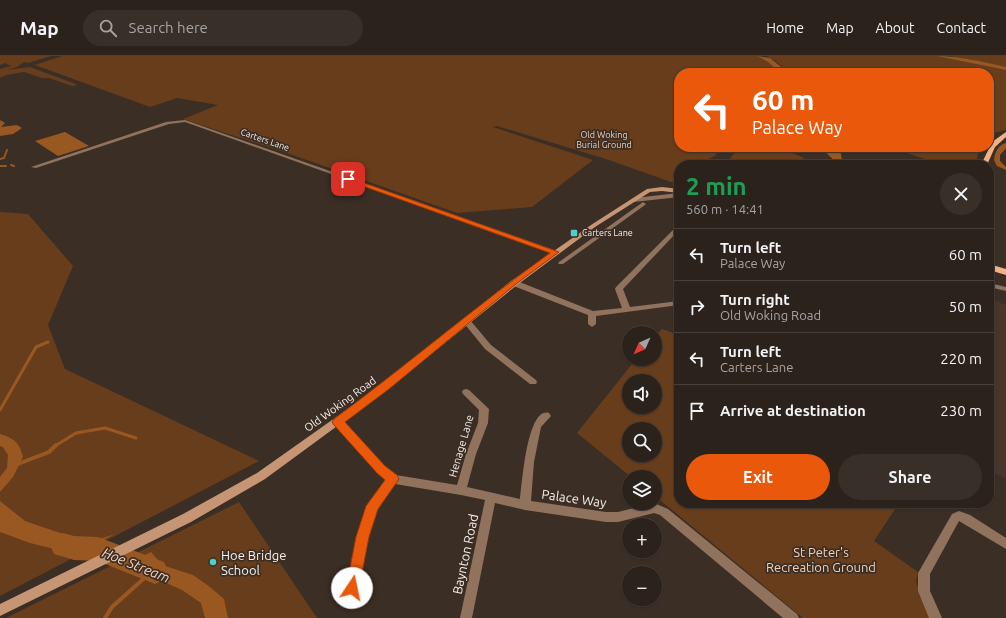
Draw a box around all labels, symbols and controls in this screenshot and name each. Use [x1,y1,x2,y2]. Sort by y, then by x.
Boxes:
search box [83,10,363,46]
text: Map [20,17,59,39]
icon: search [97,17,119,39]
text: Search here [129,19,208,36]
text: Home [766,20,804,36]
text: Map [826,20,854,36]
text: About [876,20,915,36]
text: Contact [937,20,986,36]
icon: left [686,84,738,136]
text: 60 m [752,84,814,115]
text: Palace Way [752,117,842,137]
street label: Carters Lane [239,127,291,153]
park label: Old Woking Burial Ground [576,130,632,150]
pin [331,162,365,196]
icon: arrive [337,168,359,190]
text: 2 min [686,173,747,200]
button: close [940,173,982,215]
text: 560 m · 14:41 [686,202,764,216]
marker: Carters Lane [569,228,579,238]
place label: Carters Lane [582,228,633,238]
text: Turn left [720,239,781,256]
icon: left [686,244,708,266]
text: 60 m [949,246,982,263]
text: Palace Way [720,256,785,270]
text: Turn right [720,291,790,308]
icon: right [686,296,708,318]
text: 50 m [949,298,982,315]
text: Old Woking Road [720,308,821,322]
north arrow [622,326,662,366]
map controls [622,326,662,606]
text: Turn left [720,343,781,360]
icon: left [686,348,708,370]
text: 220 m [940,350,982,367]
text: Carters Lane [720,360,793,374]
street label: Old Woking Road [302,374,378,434]
button: sound [622,374,662,414]
icon: arrive [686,400,708,422]
text: Arrive at destination [720,402,866,419]
text: 230 m [940,402,982,419]
street label: Henage Lane [446,413,476,479]
button: search [622,422,662,462]
button: Exit [686,454,830,500]
button: Share [838,454,982,500]
button: layers [622,470,662,510]
street label: Palace Way [541,487,607,509]
street label: Baynton Road [450,513,480,595]
button: + [622,518,662,558]
water label: Hoe Stream [100,544,172,586]
park label: St Peter's Recreation Ground [766,545,876,574]
place label: Hoe Bridge School [221,548,286,577]
marker: Hoe Bridge School [208,557,218,567]
button: − [622,566,662,606]
position arrow [331,567,373,609]

